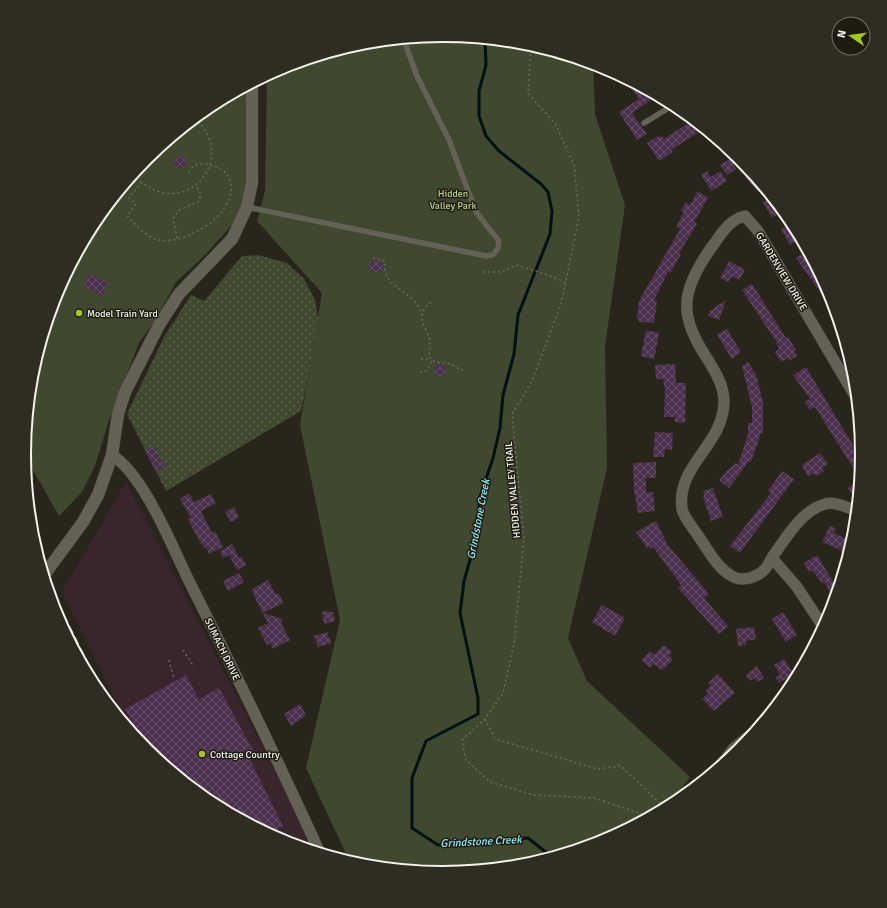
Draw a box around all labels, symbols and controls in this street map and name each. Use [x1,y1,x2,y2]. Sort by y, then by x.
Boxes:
north arrow [831,16,871,56]
text: N [835,29,849,39]
park label: Hidden Valley Park [429,188,477,212]
street label: GARDENVIEW DRIVE [753,230,809,313]
marker: Model Train Yard [74,308,84,318]
place label: Model Train Yard [87,308,158,320]
street label: HIDDEN VALLEY TRAIL [503,441,523,539]
water label: Grindstone Creek [464,476,493,560]
street label: SUMACH DRIVE [202,616,243,683]
marker: Cottage Country [197,749,207,759]
place label: Cottage Country [210,749,280,761]
water label: Grindstone Creek [440,833,523,850]

